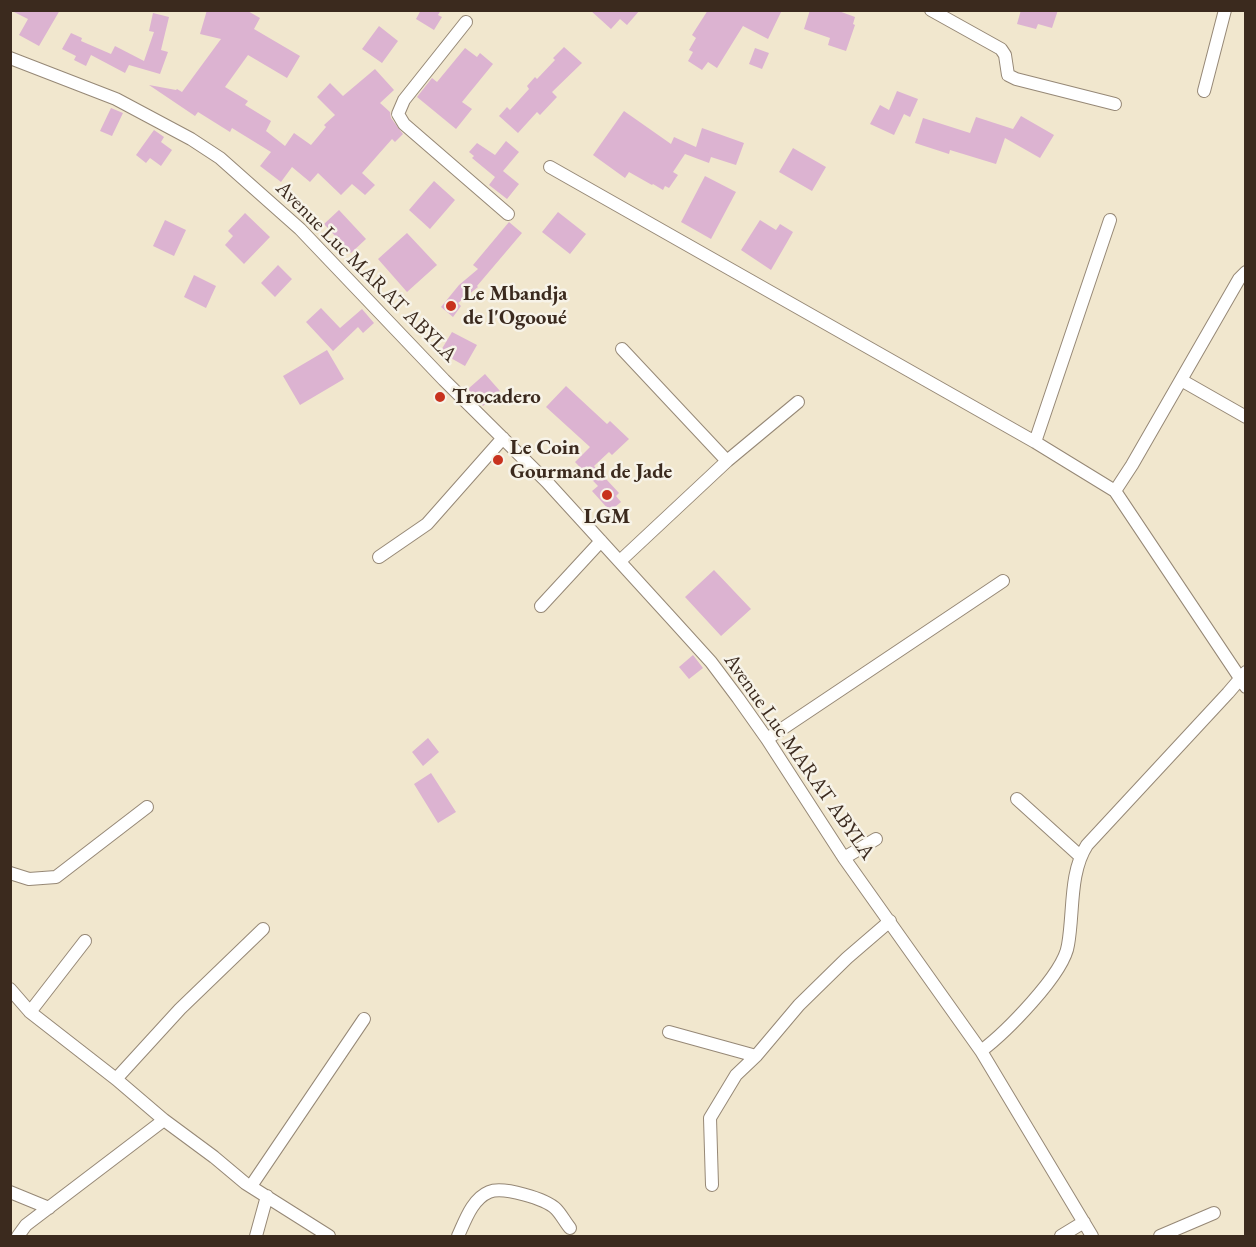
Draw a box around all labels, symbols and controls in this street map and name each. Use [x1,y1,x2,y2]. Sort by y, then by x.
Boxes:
street label: Avenue Luc MARAT ABYLA [270,176,462,368]
place label: Le Mbandja de l'Ogooué [463,281,567,331]
marker: Le Mbandja de l'Ogooué [444,299,458,313]
place label: Trocadero [452,384,541,410]
marker: Trocadero [433,390,447,404]
place label: Le Coin Gourmand de Jade [510,435,672,485]
marker: Le Coin Gourmand de Jade [491,453,505,467]
marker: LGM [600,488,614,502]
place label: LGM [584,504,630,530]
street label: Avenue Luc MARAT ABYLA [718,649,880,865]

